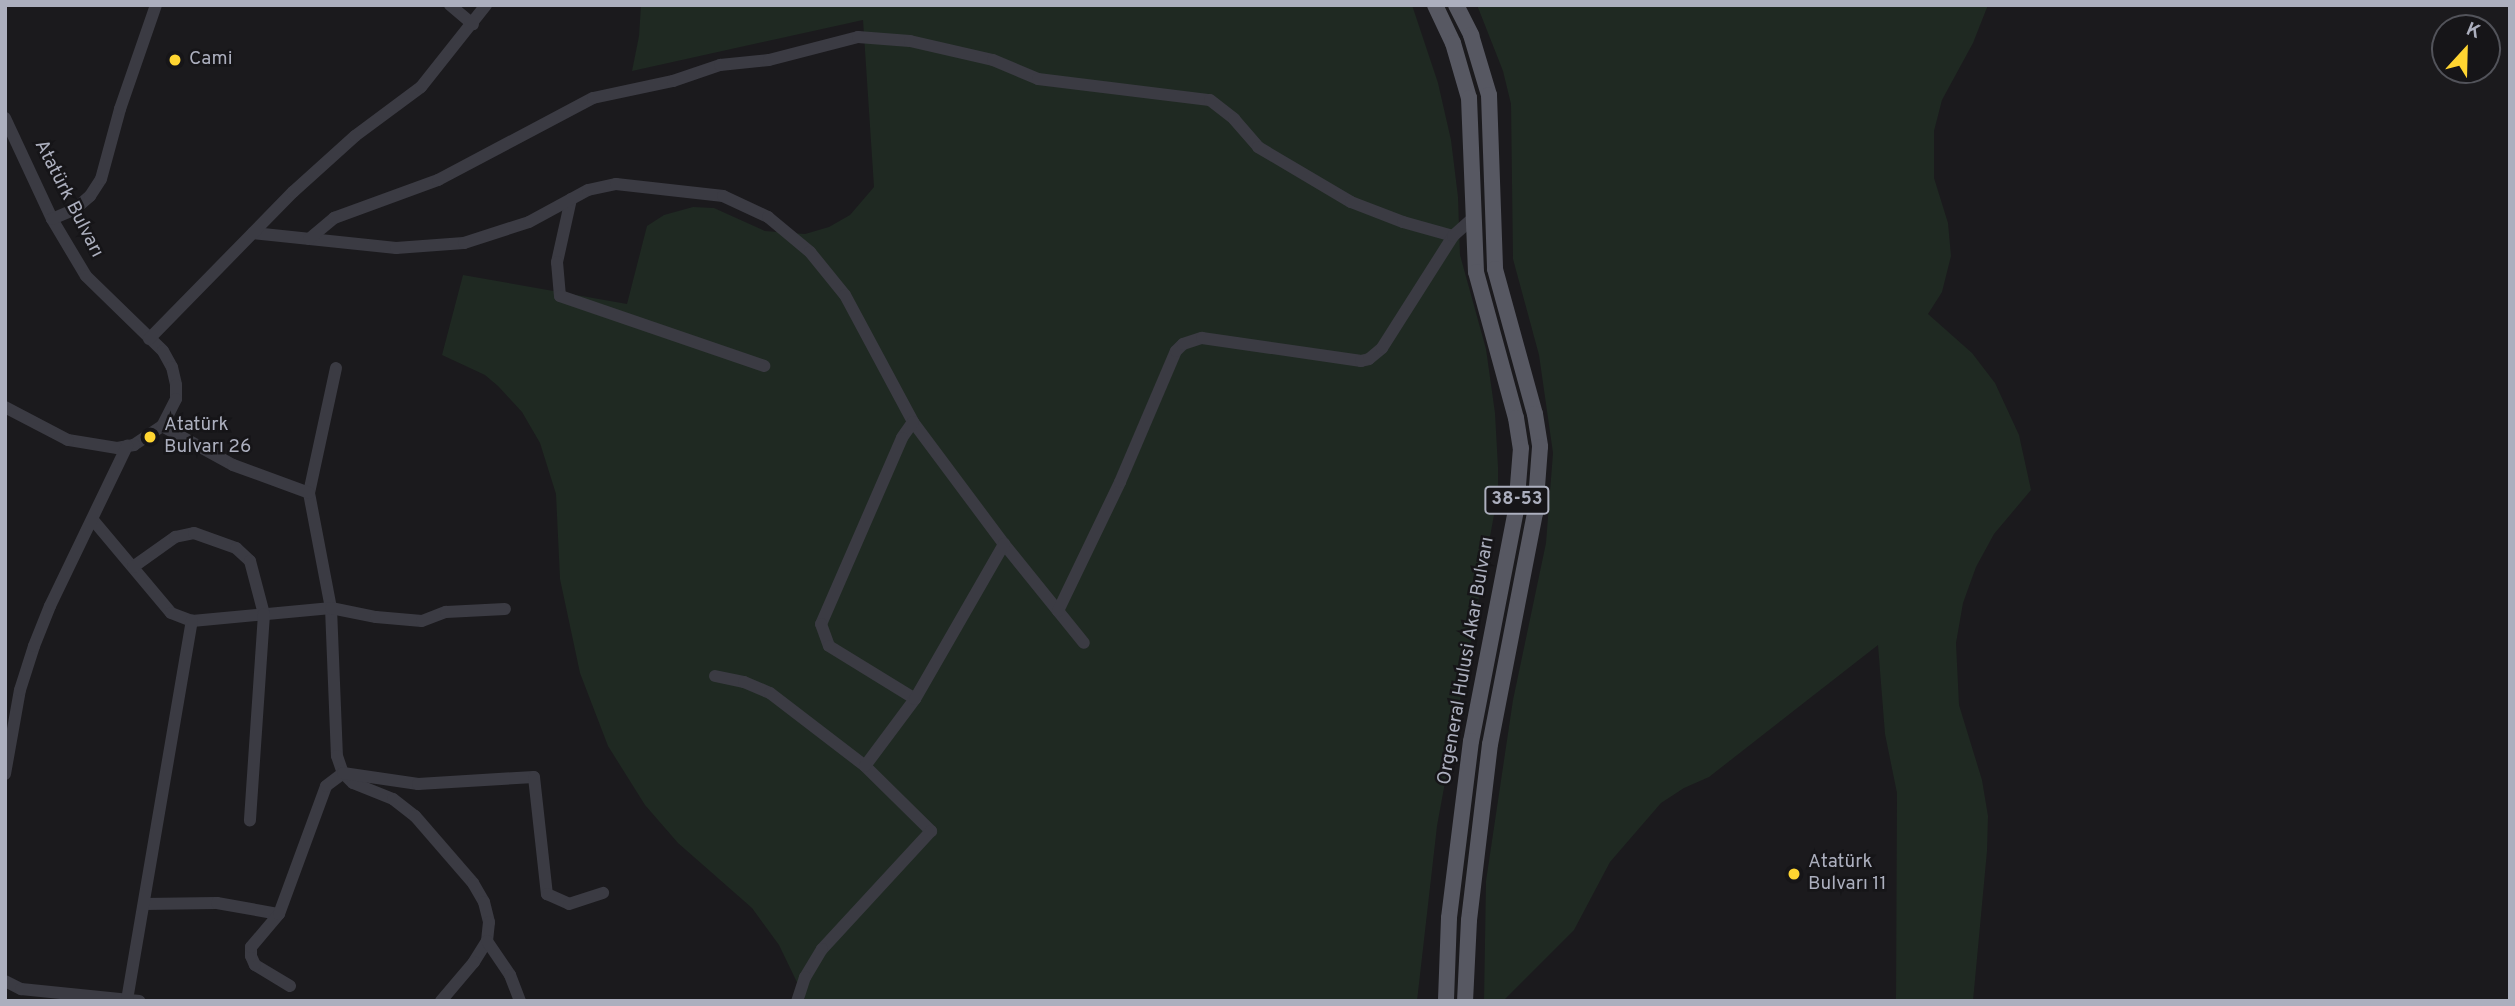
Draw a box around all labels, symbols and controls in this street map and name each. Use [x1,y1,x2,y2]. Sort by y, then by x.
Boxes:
north arrow [2431,14,2501,84]
text: K [2462,18,2484,45]
place label: Cami [189,49,232,71]
marker: Cami [167,52,183,68]
street label: Atatürk Bulvarı [29,136,107,262]
place label: Atatürk Bulvarı 26 [164,415,251,459]
marker: Atatürk Bulvarı 26 [142,429,158,445]
road number: 38-53 [1484,486,1550,514]
street label: Orgeneral Hulusi Akar Bulvarı [1434,535,1500,787]
place label: Atatürk Bulvarı 11 [1808,852,1886,896]
marker: Atatürk Bulvarı 11 [1786,866,1802,882]

